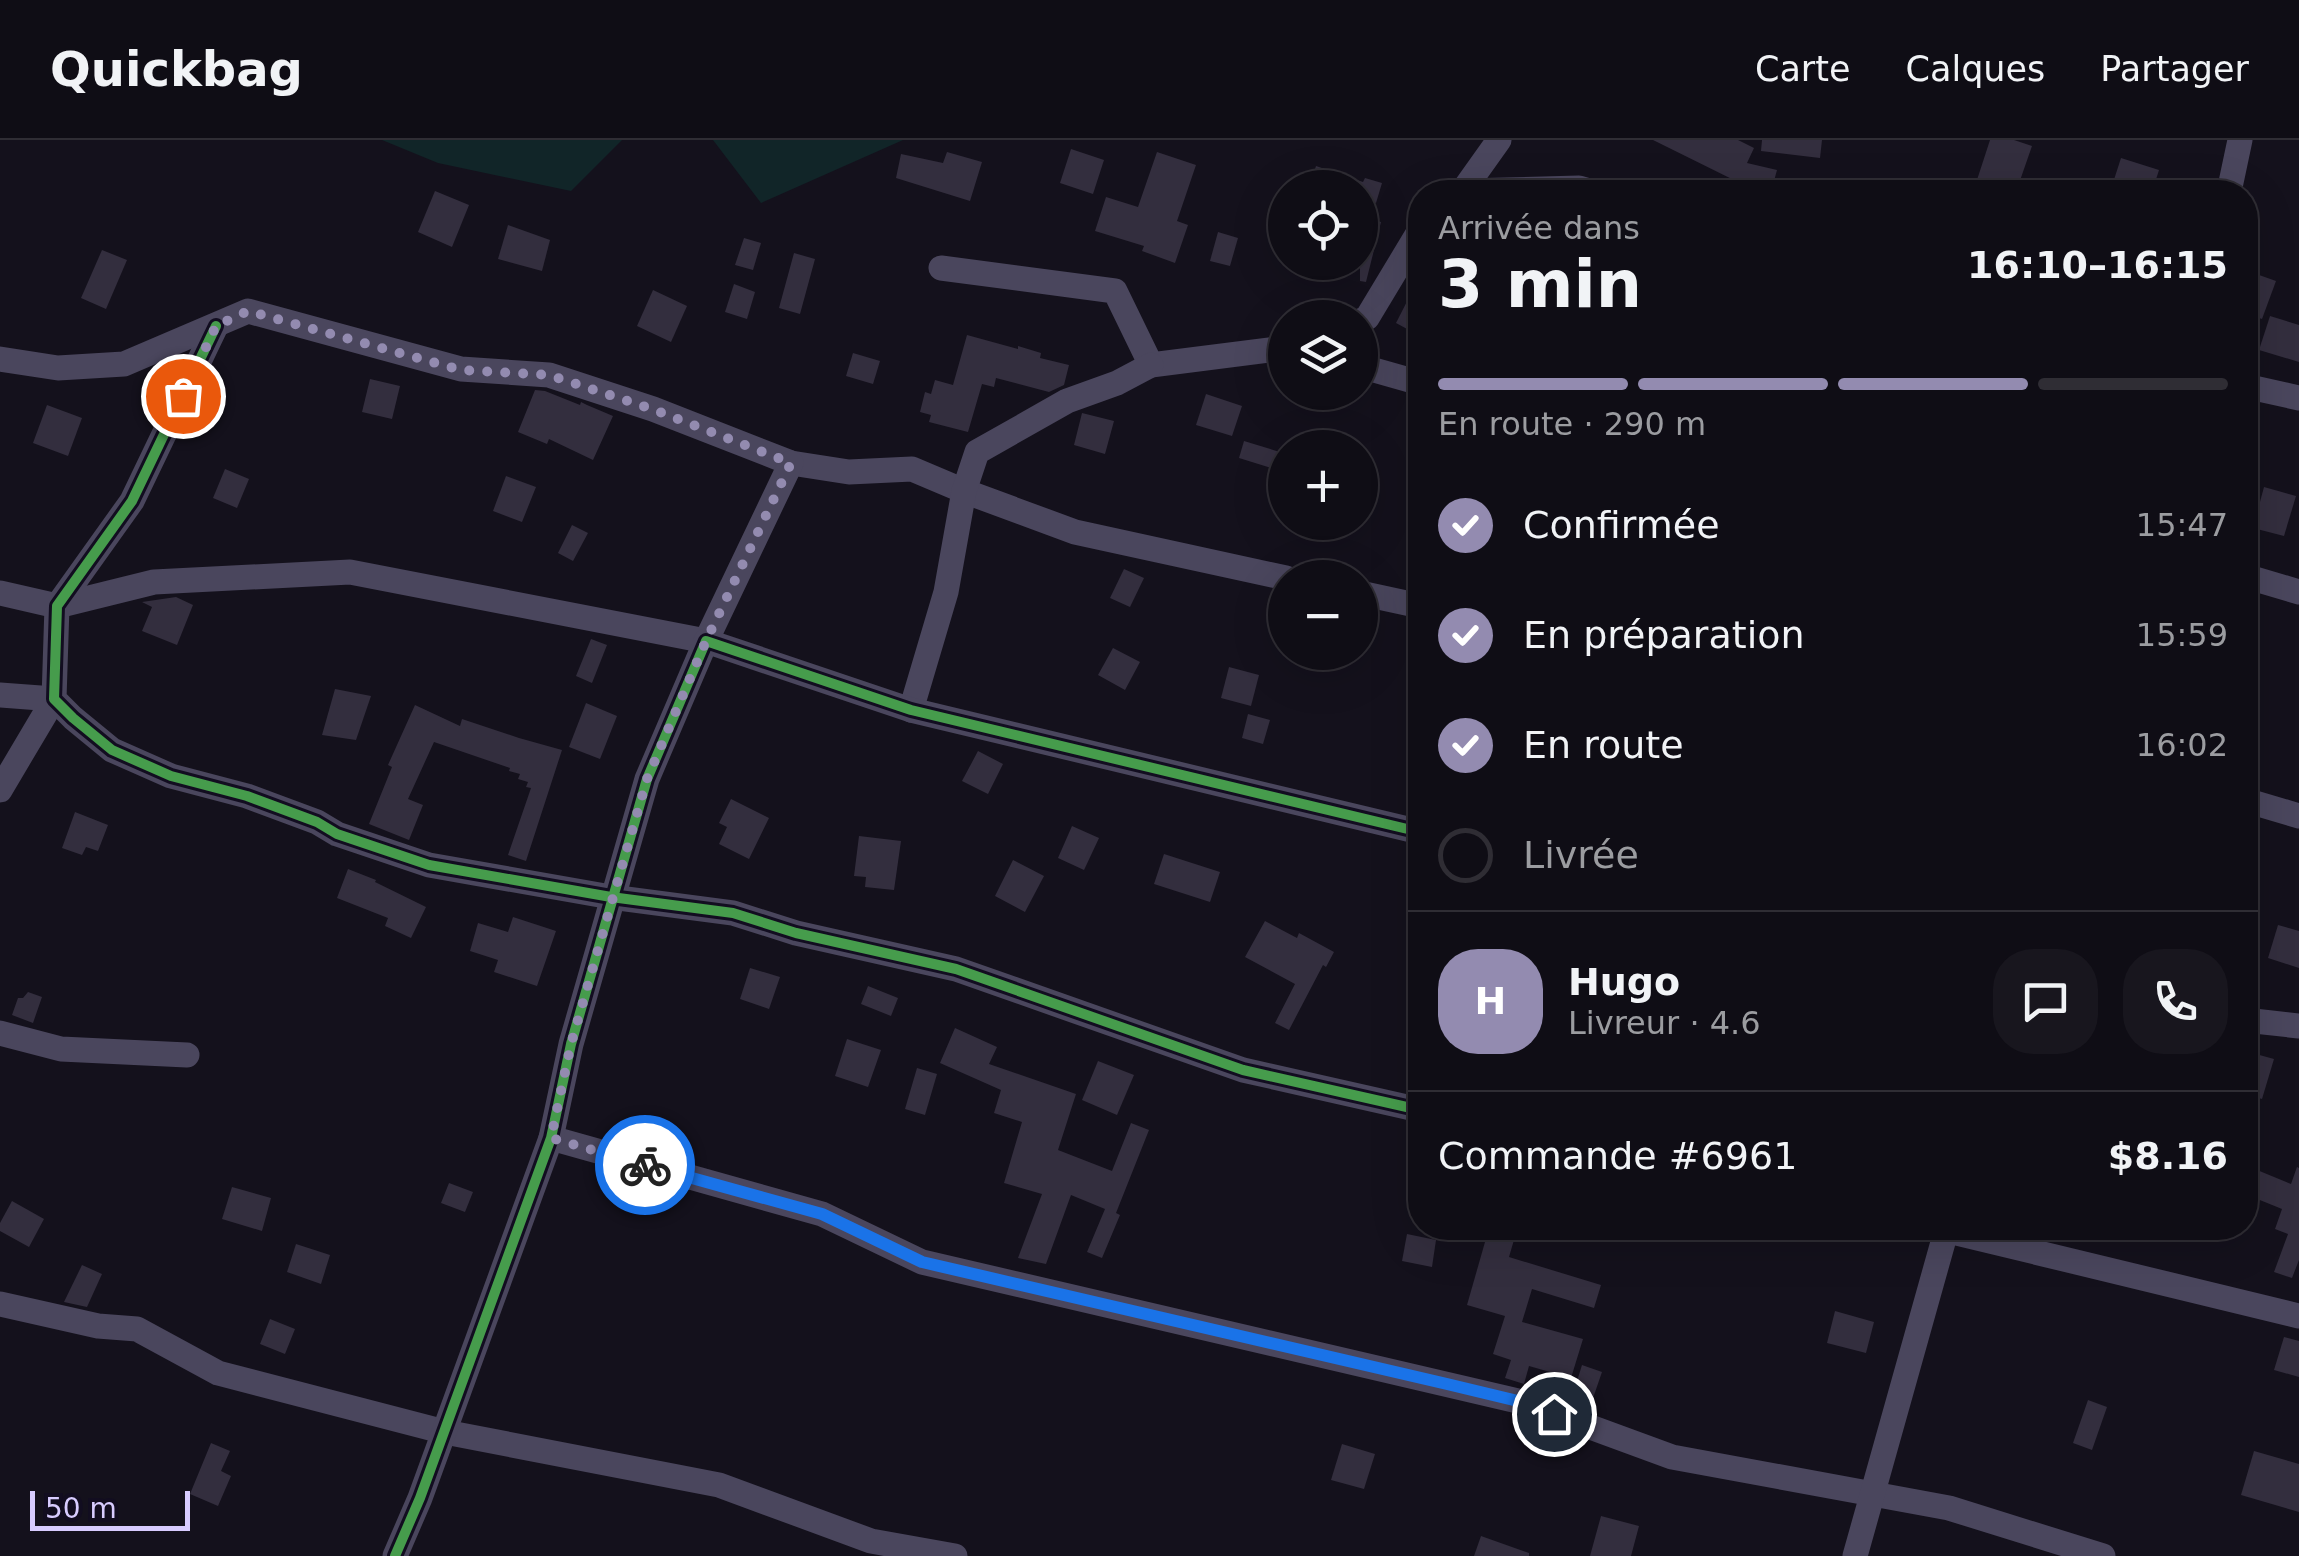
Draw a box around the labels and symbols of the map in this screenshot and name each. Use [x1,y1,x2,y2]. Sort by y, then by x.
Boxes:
pin [141,354,226,439]
courier [595,1115,695,1215]
pin [1512,1372,1597,1457]
scale bar [30,1486,190,1530]

